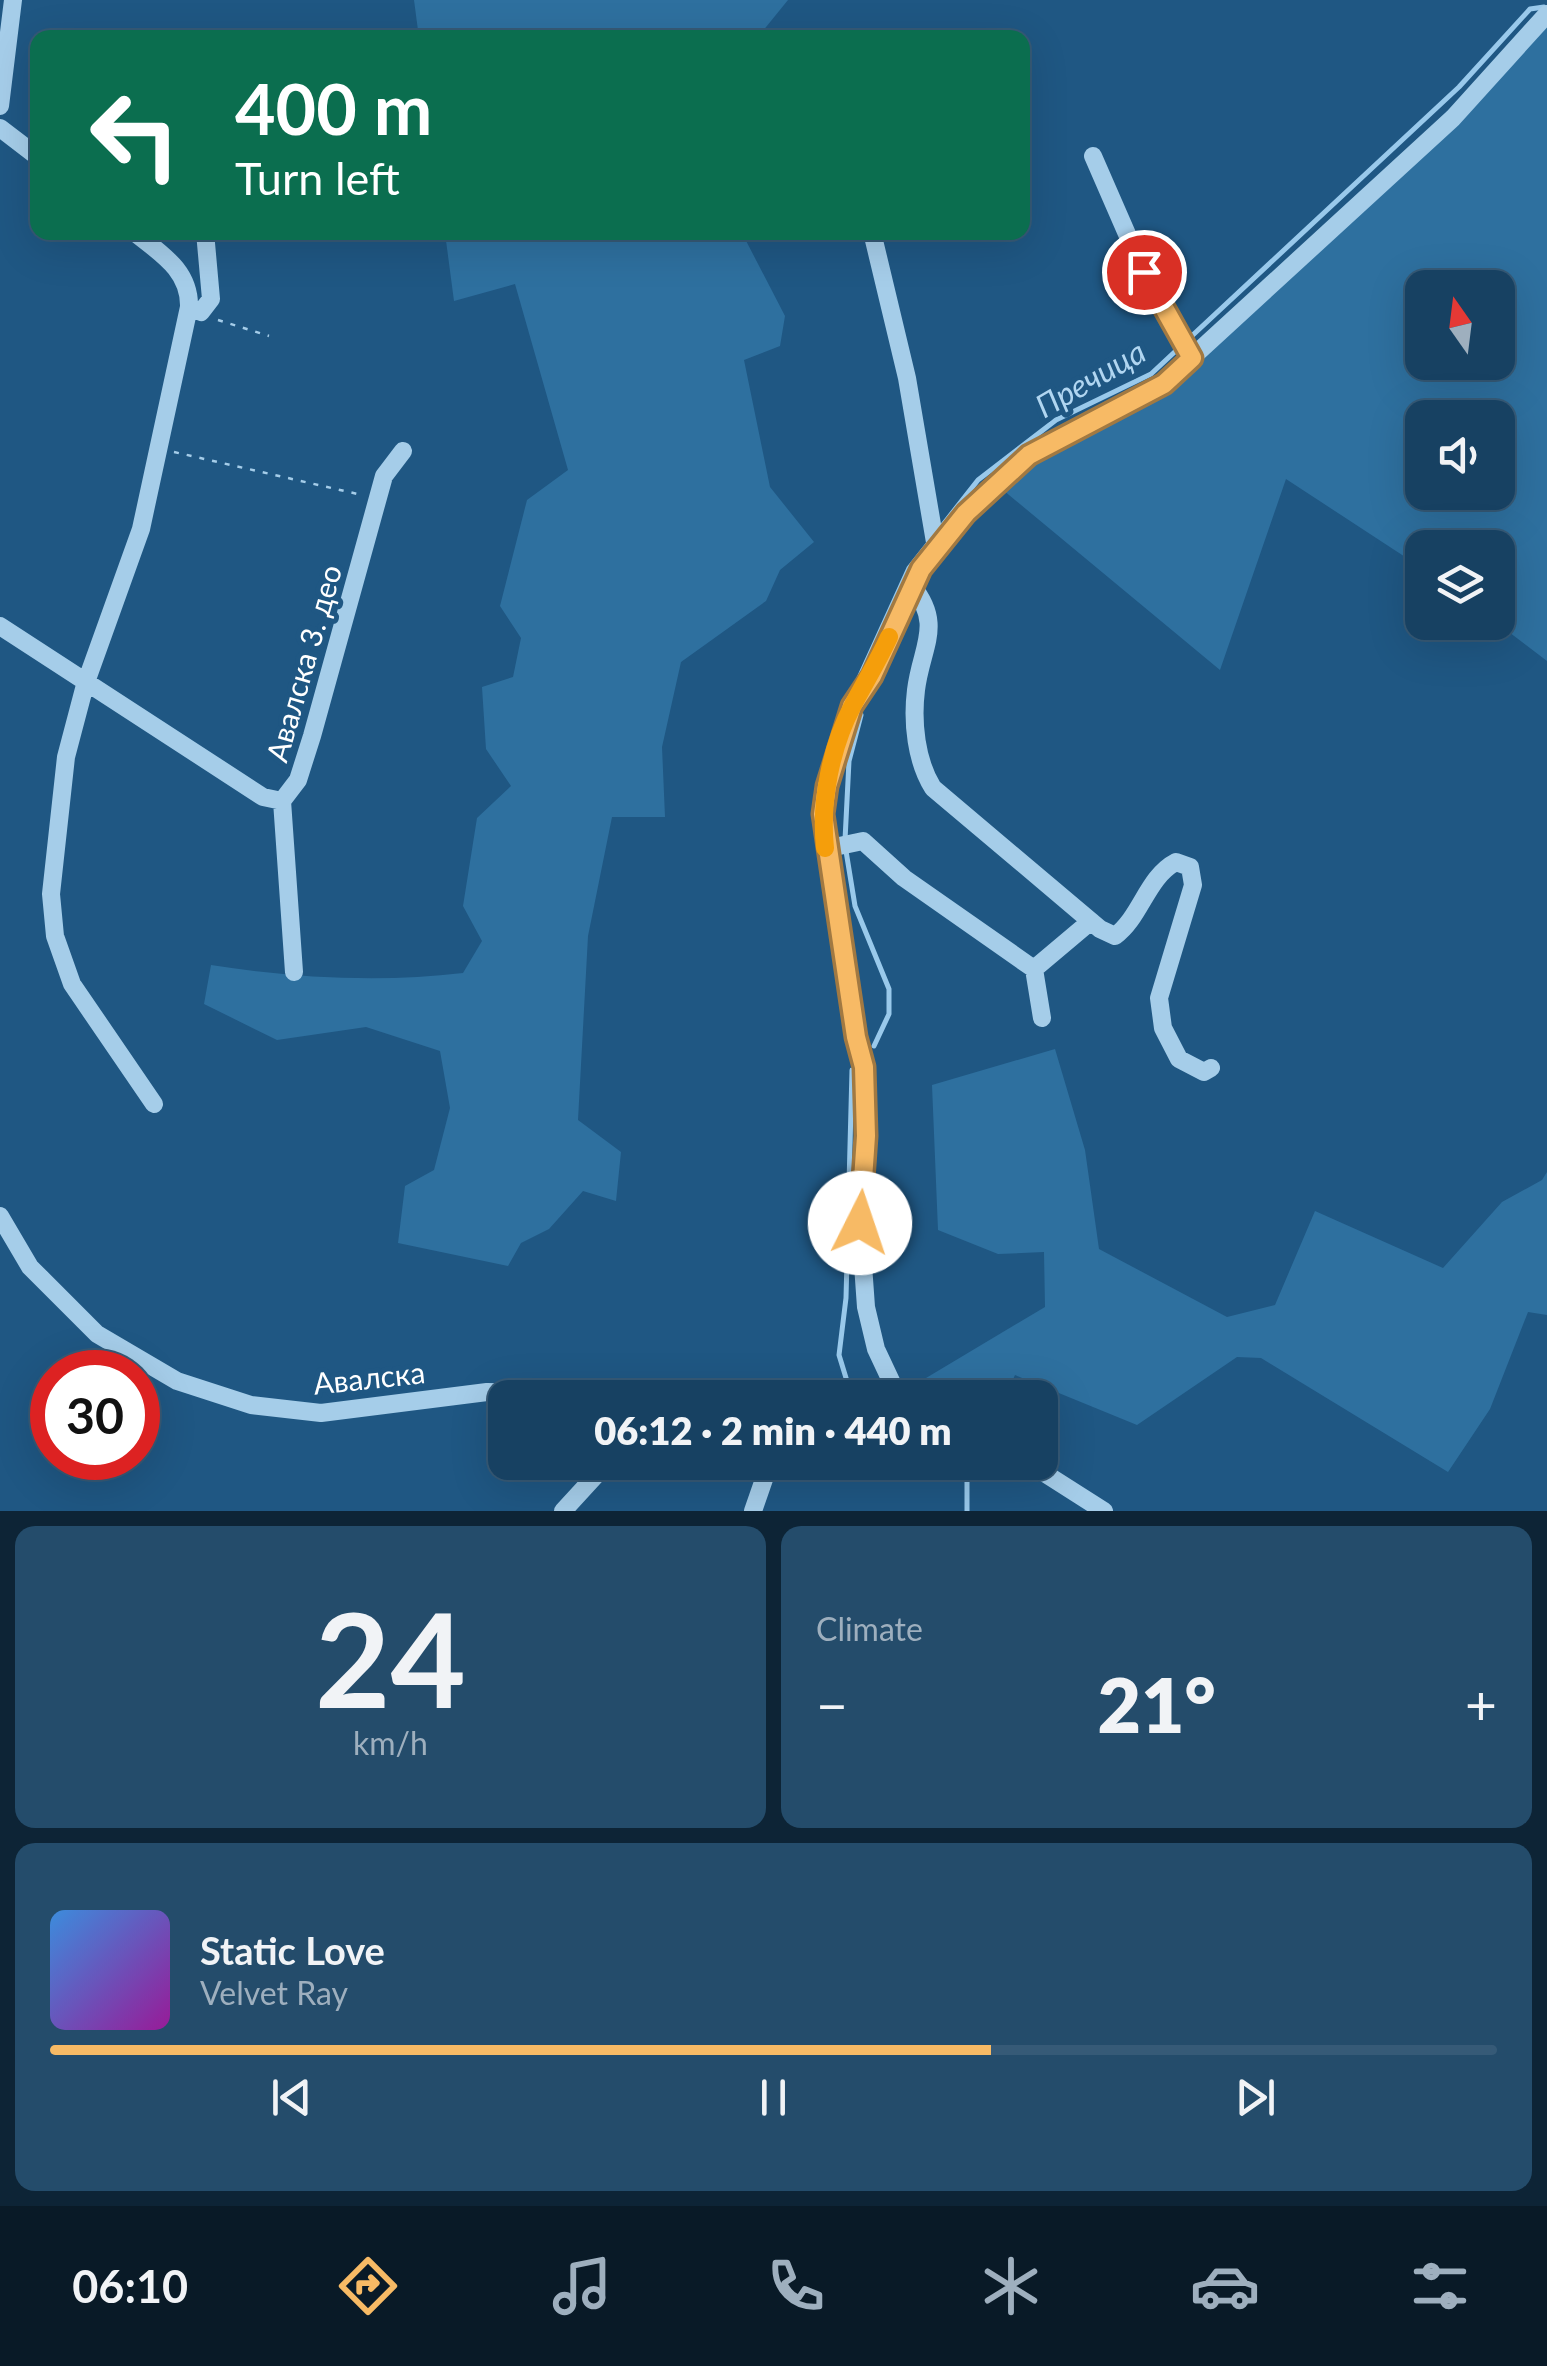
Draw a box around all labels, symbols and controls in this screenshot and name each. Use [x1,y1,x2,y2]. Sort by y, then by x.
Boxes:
text: 400 m [235,66,432,150]
icon: left [70,70,200,200]
text: Turn left [235,151,400,205]
pin [1102,230,1187,315]
icon: arrive [1117,245,1172,300]
north arrow [1405,270,1515,380]
map controls [1405,270,1515,640]
water label: Пречица [1028,331,1152,425]
button: sound [1405,400,1515,510]
button: layers [1405,530,1515,640]
street label: Авалска 3. део [258,560,348,766]
position arrow [808,1171,912,1275]
speed limit sign: 30 [30,1350,160,1480]
street label: Авалска [311,1353,427,1401]
text: 06:12 · 2 min · 440 m [594,1407,952,1453]
text: 24 [315,1580,466,1736]
text: Climate [816,1609,923,1648]
text: 21° [1097,1659,1216,1749]
text: − [816,1671,848,1737]
text: + [1465,1671,1497,1737]
text: km/h [353,1723,428,1762]
text: Static Love [200,1927,385,1973]
text: Velvet Ray [200,1973,348,2012]
icon: previous [264,2070,319,2125]
icon: pause [746,2070,801,2125]
icon: next [1228,2070,1283,2125]
icon: directions [333,2251,403,2321]
icon: music [547,2251,617,2321]
icon: phone [761,2251,831,2321]
icon: climate [976,2251,1046,2321]
icon: car [1190,2251,1260,2321]
icon: filters [1405,2251,1475,2321]
text: 06:10 [72,2259,188,2313]

